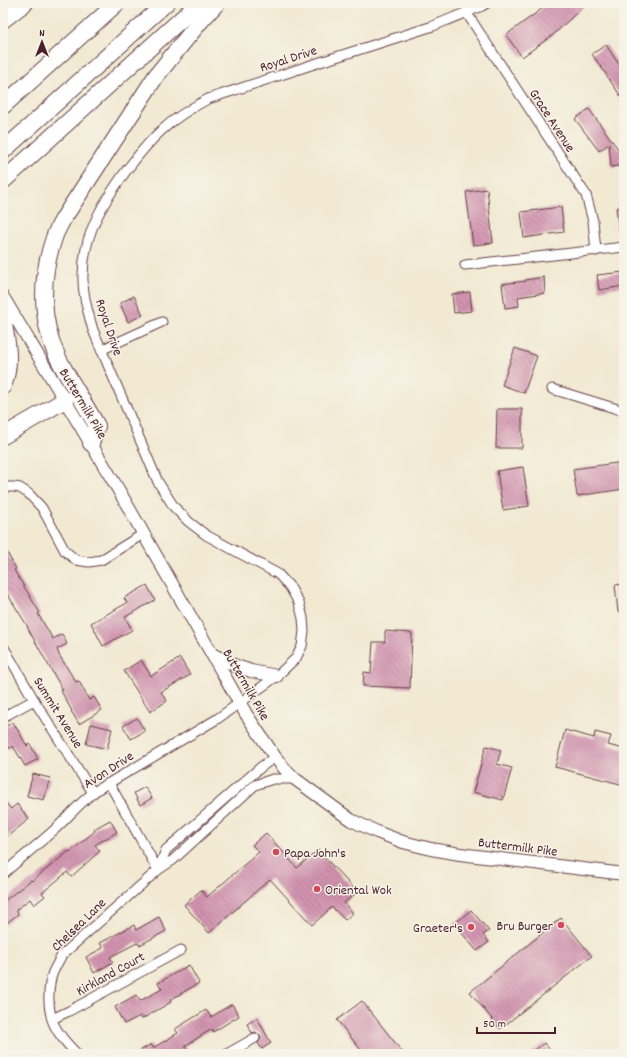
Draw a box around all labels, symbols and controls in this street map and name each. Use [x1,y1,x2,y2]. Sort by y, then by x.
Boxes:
north arrow [22,22,62,62]
text: N [39,26,45,42]
street label: Royal Drive [258,41,320,78]
street label: Grace Avenue [523,85,579,157]
street label: Royal Drive [89,297,127,359]
street label: Buttermilk Pike [53,365,111,443]
street label: Buttermilk Pike [217,646,274,724]
street label: Summit Avenue [27,674,87,753]
street label: Avon Drive [80,747,138,794]
street label: Buttermilk Pike [477,833,558,863]
place label: Papa John's [284,844,346,864]
marker: Papa John's [271,847,281,857]
place label: Oriental Wok [325,881,392,901]
marker: Oriental Wok [312,884,322,894]
street label: Chelsea Lane [47,894,111,957]
place label: Bru Burger [497,917,554,937]
place label: Graeter's [413,919,463,939]
marker: Bru Burger [556,920,566,930]
marker: Graeter's [466,922,476,932]
street label: Kirkland Court [73,948,149,1002]
scale bar [477,1009,555,1035]
text: 50 m [483,1016,506,1033]

